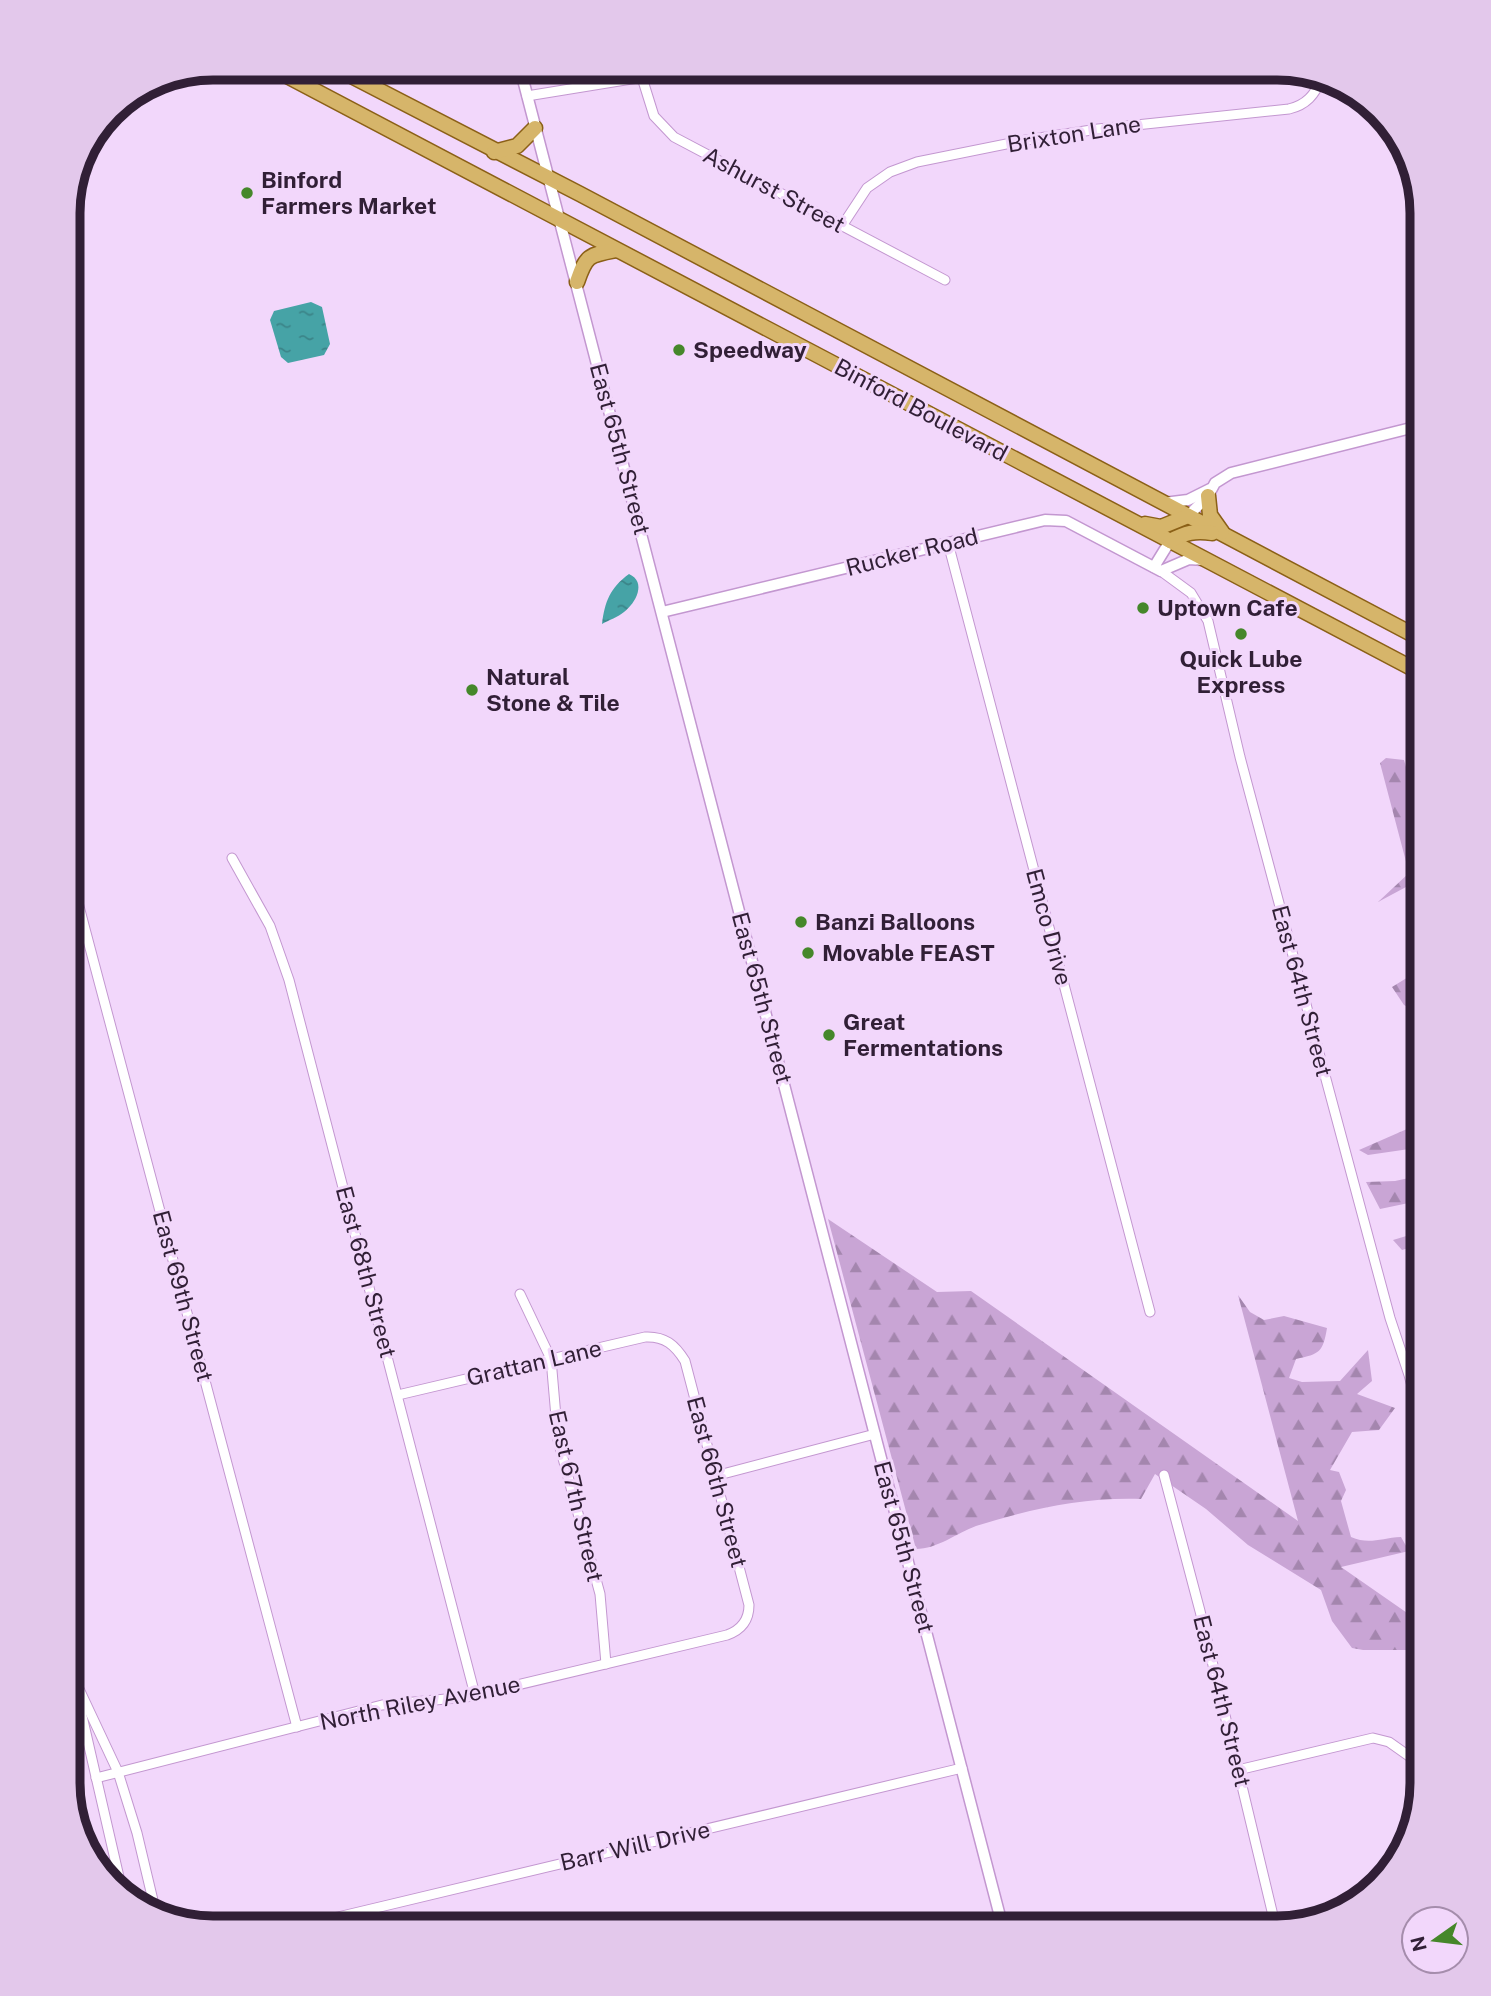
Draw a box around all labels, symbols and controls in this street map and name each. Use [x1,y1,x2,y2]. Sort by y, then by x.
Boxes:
street label: Brixton Lane [1005,110,1143,157]
street label: Ashurst Street [699,141,850,238]
place label: Binford Farmers Market [261,166,437,219]
marker: Binford Farmers Market [239,185,255,201]
place label: Speedway [693,336,807,363]
marker: Speedway [671,342,687,358]
street label: Binford Boulevard [830,353,1012,467]
street label: East 65th Street [585,360,656,538]
street label: Rucker Road [843,522,981,581]
place label: Uptown Cafe [1157,594,1298,621]
marker: Uptown Cafe [1135,600,1151,616]
marker: Quick Lube Express [1233,626,1249,642]
place label: Quick Lube Express [1179,645,1303,698]
place label: Natural Stone & Tile [486,663,620,716]
marker: Natural Stone & Tile [464,682,480,698]
street label: Emco Drive [1021,866,1078,988]
street label: East 64th Street [1267,902,1338,1080]
place label: Banzi Balloons [815,908,975,935]
street label: East 65th Street [727,909,798,1087]
marker: Banzi Balloons [793,914,809,930]
place label: Movable FEAST [822,939,995,966]
marker: Movable FEAST [800,945,816,961]
place label: Great Fermentations [843,1008,1003,1061]
marker: Great Fermentations [821,1027,837,1043]
street label: East 68th Street [331,1183,402,1361]
street label: East 69th Street [148,1207,219,1384]
street label: Grattan Lane [464,1334,604,1391]
street label: East 66th Street [682,1393,753,1570]
street label: East 67th Street [544,1407,609,1584]
street label: East 65th Street [869,1458,940,1636]
street label: East 64th Street [1188,1612,1257,1790]
street label: North Riley Avenue [317,1670,523,1735]
street label: Barr Will Drive [557,1815,713,1876]
north arrow [1400,1905,1470,1975]
text: N [1406,1934,1431,1954]

